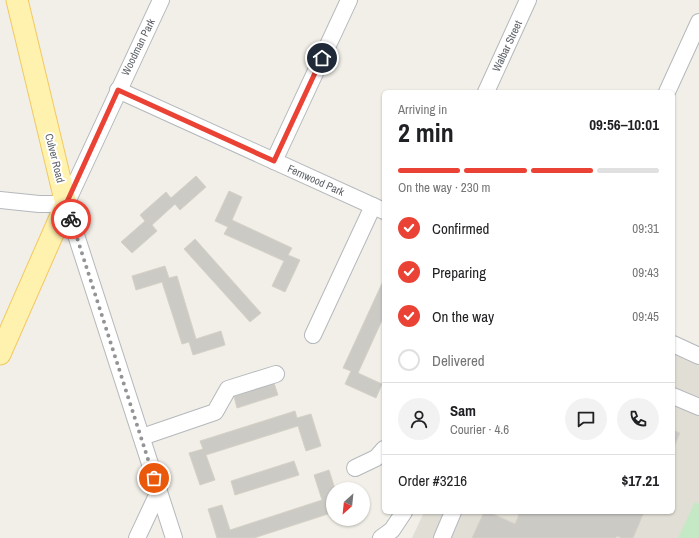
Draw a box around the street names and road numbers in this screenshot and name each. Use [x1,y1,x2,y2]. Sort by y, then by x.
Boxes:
street label: Woodman Park [118,16,158,78]
street label: Walbar Street [489,18,525,74]
street label: Culver Road [42,132,68,184]
street label: Fernwood Park [285,161,347,199]

